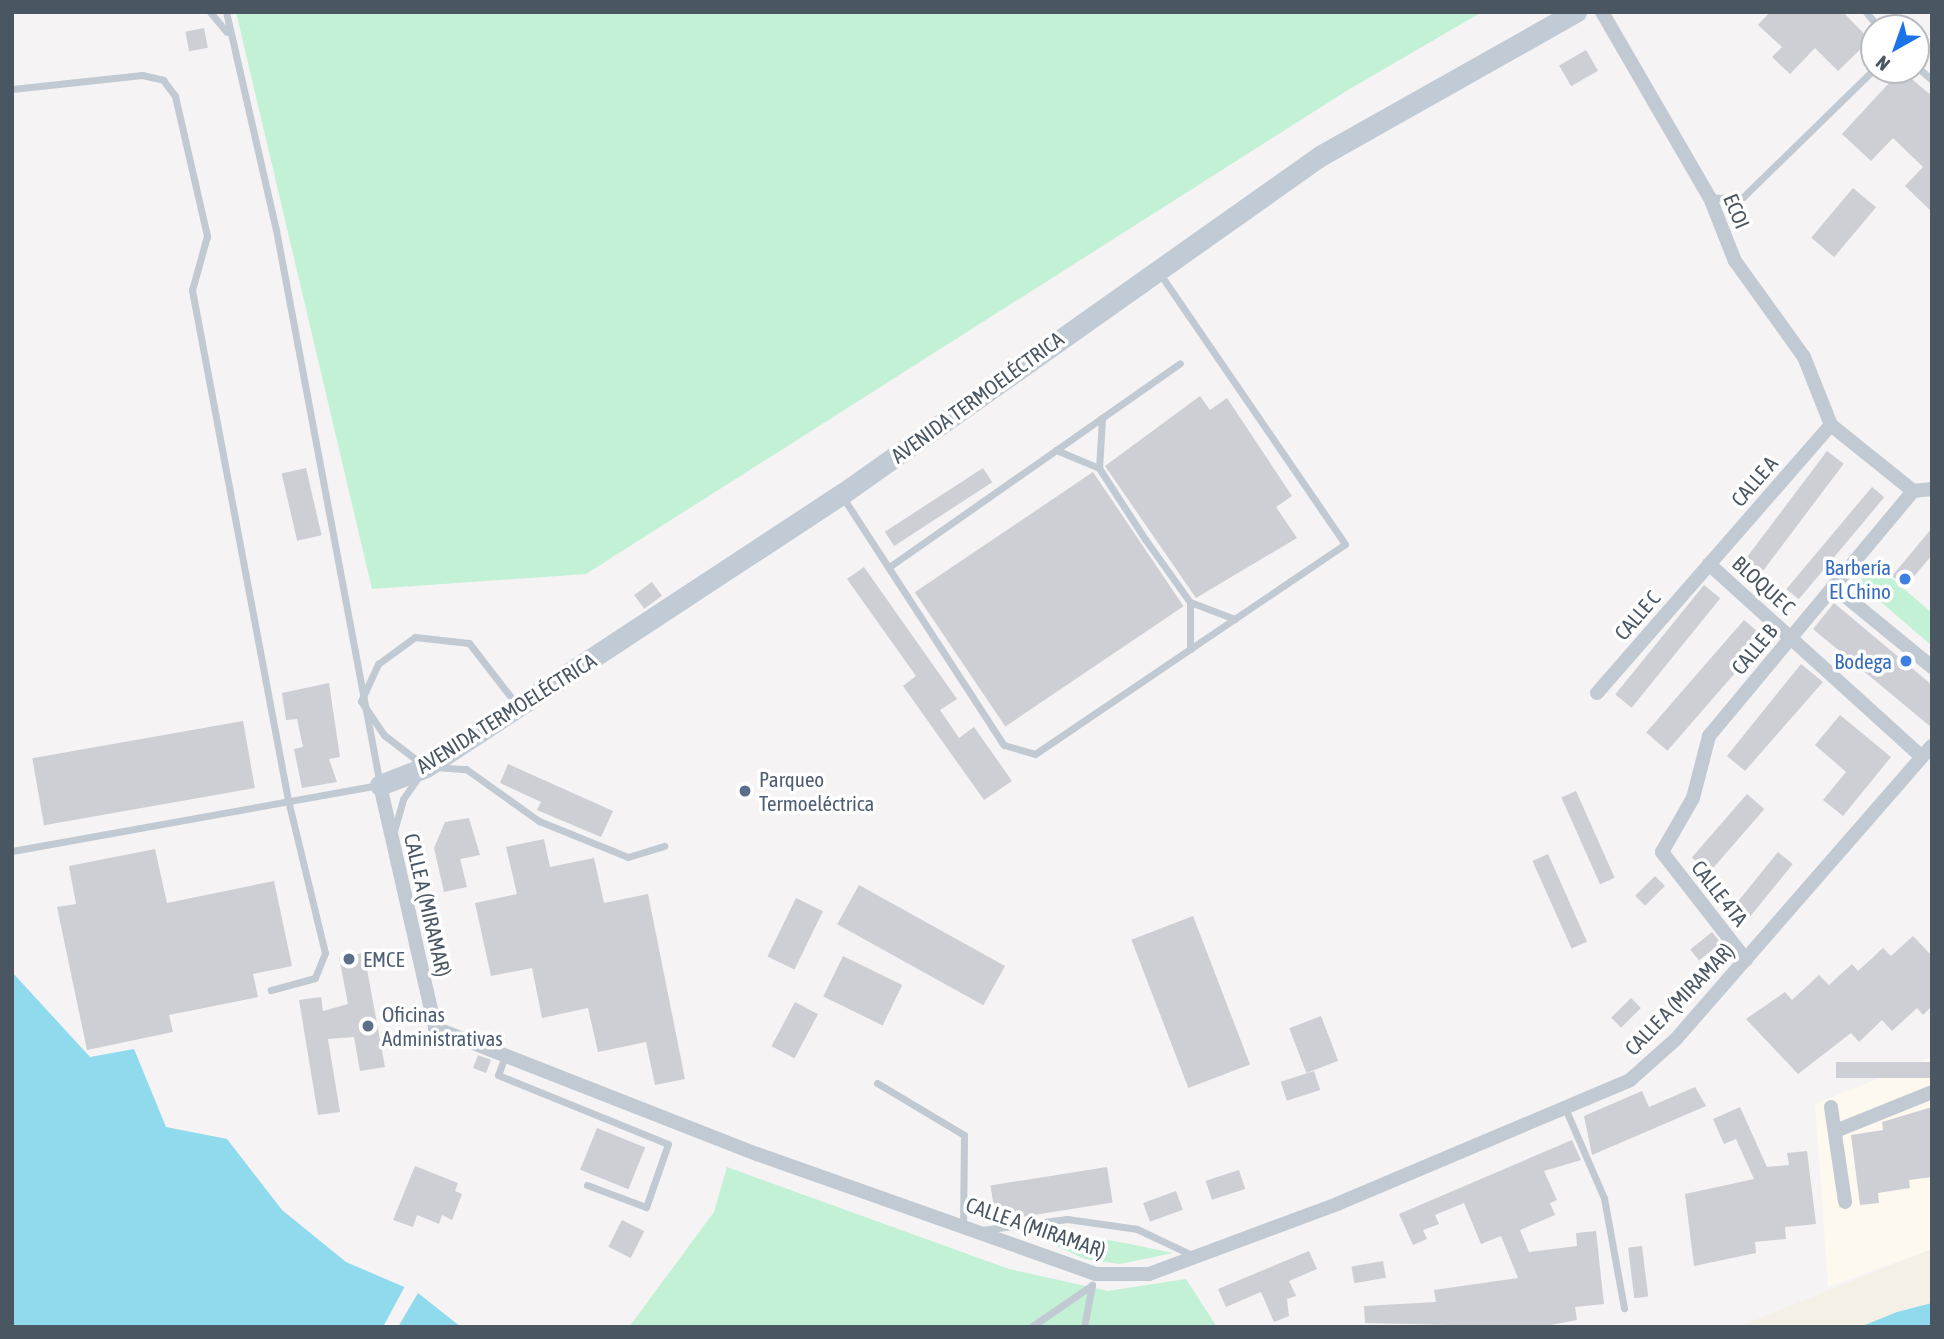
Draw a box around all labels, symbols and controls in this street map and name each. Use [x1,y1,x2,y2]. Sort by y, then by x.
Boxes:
north arrow [1860,14,1930,84]
text: N [1871,52,1894,76]
street label: ECOI [1718,190,1756,232]
street label: AVENIDA TERMOELÉCTRICA [886,326,1068,468]
street label: CALLE A [1725,451,1783,511]
street label: BLOQUE C [1727,550,1801,620]
place label: Barbería El Chino [1825,554,1891,604]
marker: Barbería El Chino [1897,571,1913,587]
street label: CALLE C [1609,585,1665,645]
street label: CALLE B [1726,619,1782,679]
street label: AVENIDA TERMOELÉCTRICA [412,647,600,779]
place label: Bodega [1834,648,1892,674]
marker: Bodega [1898,653,1914,669]
place label: Parqueo Termoeléctrica [759,766,874,816]
marker: Parqueo Termoeléctrica [737,783,753,799]
street label: CALLE A (MIRAMAR) [399,831,457,979]
street label: CALLE 4TA [1687,855,1753,931]
street label: CALLE A (MIRAMAR) [1619,938,1739,1060]
place label: EMCE [363,946,404,972]
marker: EMCE [341,951,357,967]
place label: Oficinas Administrativas [382,1001,503,1051]
marker: Oficinas Administrativas [360,1018,376,1034]
street label: CALLE A (MIRAMAR) [963,1191,1109,1263]

